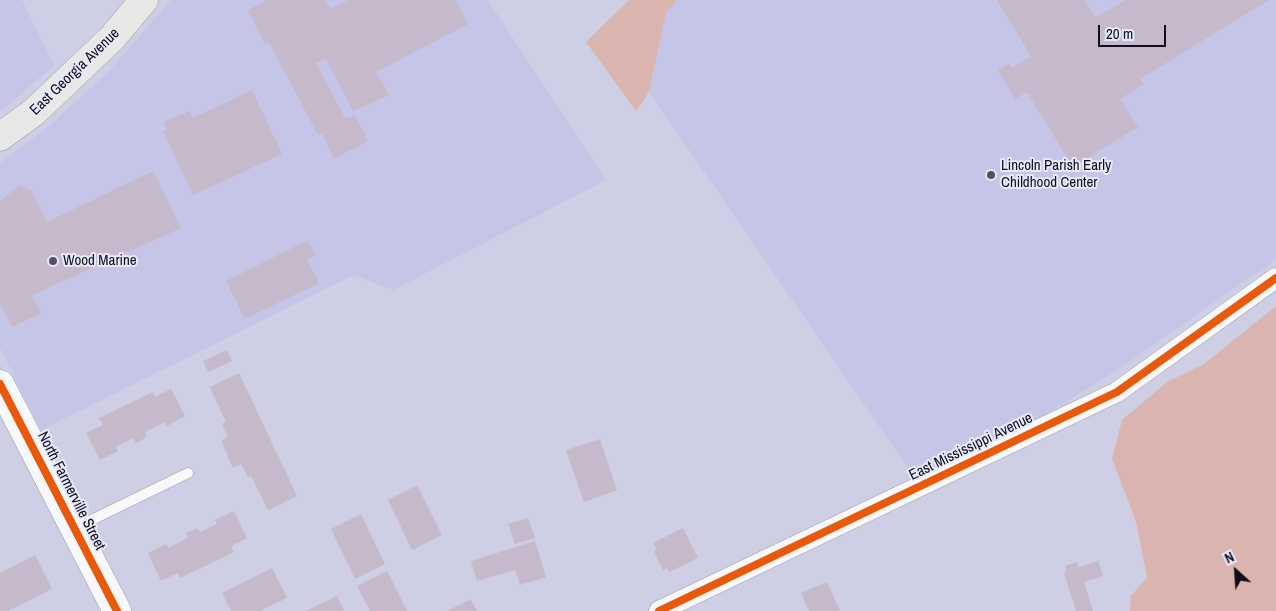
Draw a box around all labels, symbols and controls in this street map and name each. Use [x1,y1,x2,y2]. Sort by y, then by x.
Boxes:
scale bar [1101,15,1168,47]
text: 20 m [1106,23,1133,44]
street label: East Georgia Avenue [27,25,123,119]
place label: Lincoln Parish Early Childhood Center [1001,157,1111,192]
marker: Lincoln Parish Early Childhood Center [985,169,997,181]
place label: Wood Marine [63,252,137,270]
marker: Wood Marine [47,255,59,267]
street label: East Mississippi Avenue [906,409,1036,485]
street label: North Farmerville Street [33,429,109,553]
north arrow [1211,546,1261,596]
text: N [1222,548,1237,567]

